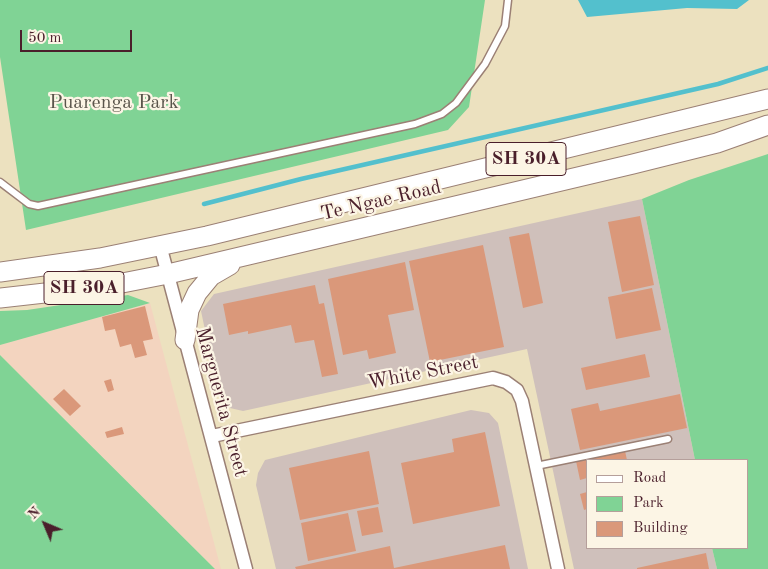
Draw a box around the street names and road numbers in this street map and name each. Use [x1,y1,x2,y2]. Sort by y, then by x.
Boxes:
road number: SH 30A [486,142,566,176]
street label: Te Ngae Road [318,175,444,227]
road number: SH 30A [44,272,124,304]
street label: Marguerita Street [189,324,253,480]
street label: White Street [366,350,480,396]

